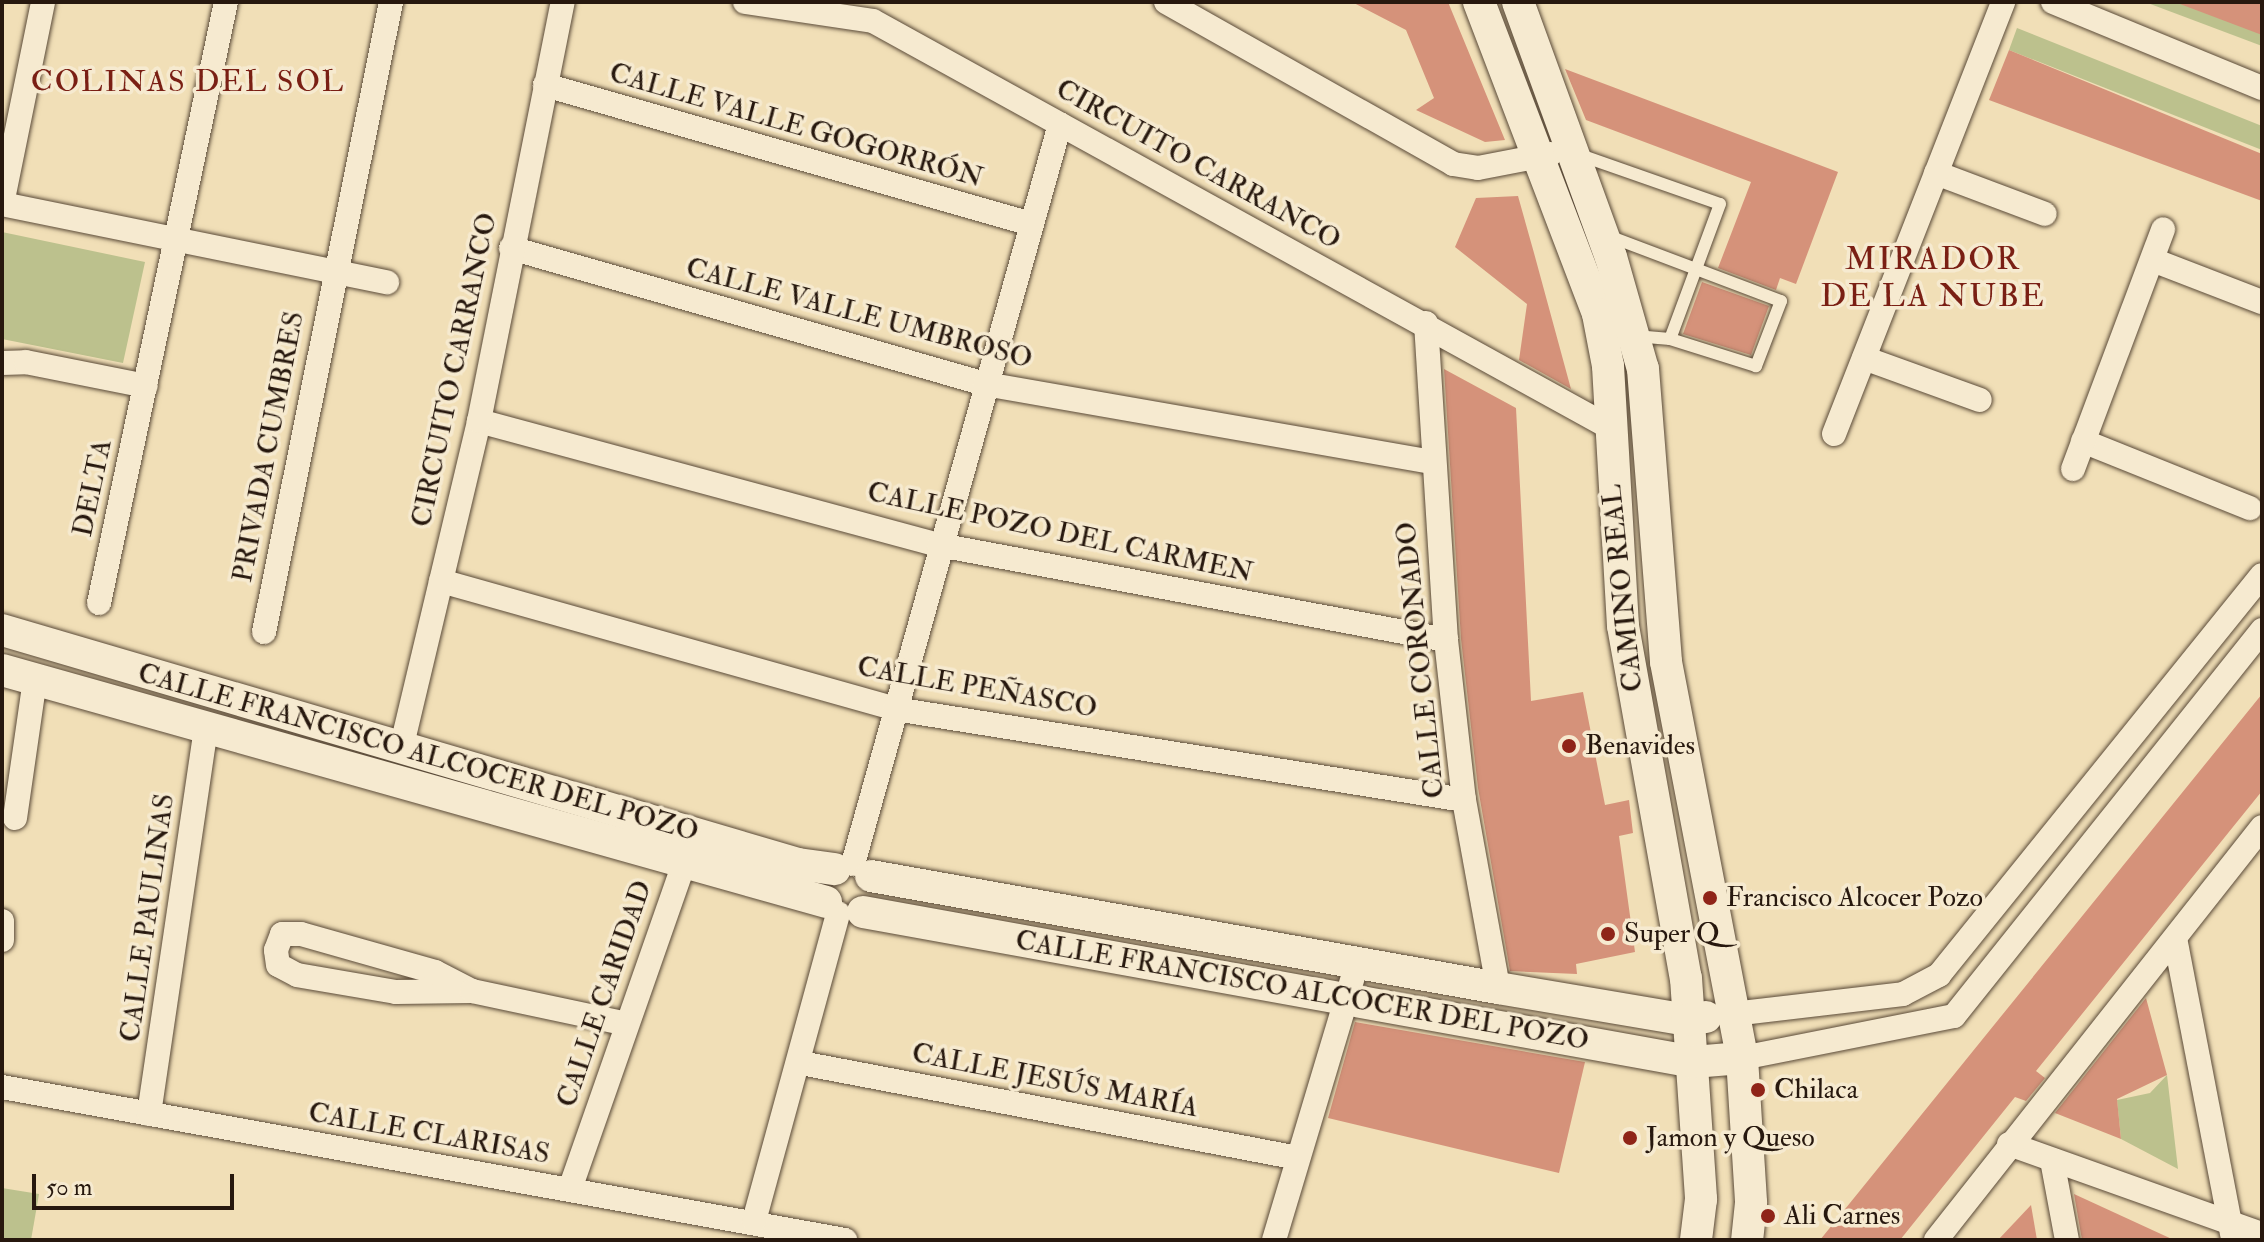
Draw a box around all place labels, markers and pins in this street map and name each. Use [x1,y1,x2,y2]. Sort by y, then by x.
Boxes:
place label: Benavides [1585,729,1695,763]
marker: Benavides [1560,737,1578,755]
place label: Francisco Alcocer Pozo [1726,881,1983,915]
marker: Francisco Alcocer Pozo [1701,889,1719,907]
place label: Super Q [1624,917,1720,951]
marker: Super Q [1599,925,1617,943]
place label: Chilaca [1774,1073,1858,1107]
marker: Chilaca [1749,1081,1767,1099]
place label: Jamon y Queso [1646,1121,1815,1155]
marker: Jamon y Queso [1621,1129,1639,1147]
place label: Ali Carnes [1784,1199,1900,1233]
marker: Ali Carnes [1759,1207,1777,1225]

